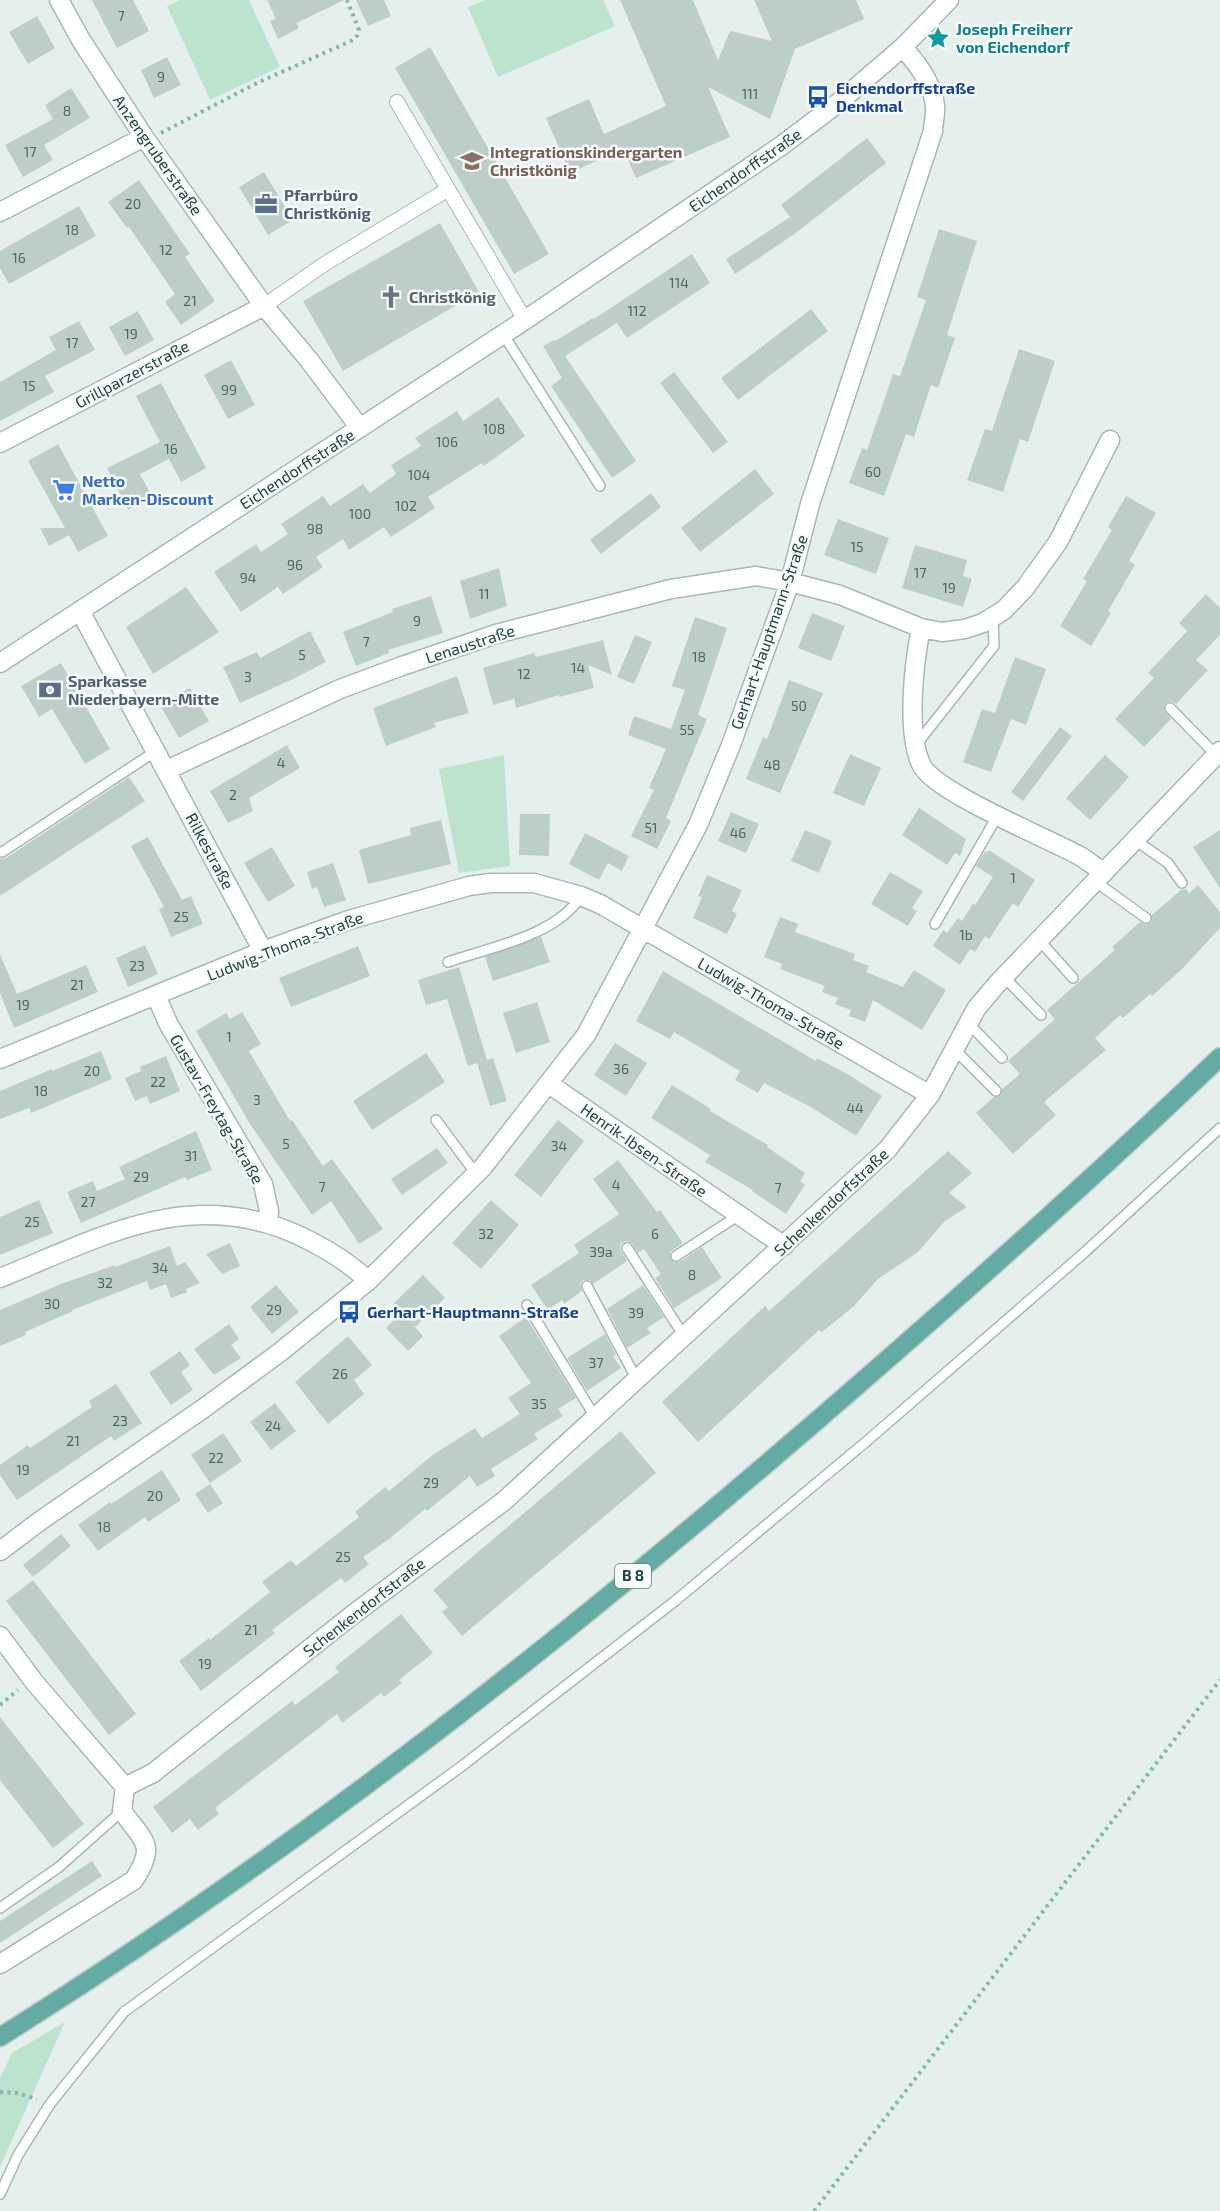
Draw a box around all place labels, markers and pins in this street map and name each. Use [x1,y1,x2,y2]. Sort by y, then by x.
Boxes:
place label: Joseph Freiherr von Eichendorf [956,19,1073,56]
place icon: Joseph Freiherr von Eichendorf [925,25,951,51]
place label: Eichendorffstraße Denkmal [836,78,975,115]
bus stop icon: Eichendorffstraße Denkmal [805,84,831,110]
place label: Integrationskindergarten Christkönig [490,142,682,179]
school or university icon: Integrationskindergarten Christkönig [459,148,485,174]
place label: Pfarrbüro Christkönig [284,185,371,222]
office icon: Pfarrbüro Christkönig [253,191,279,217]
church icon: Christkönig [378,284,404,310]
place label: Christkönig [409,287,496,306]
place label: Netto Marken-Discount [82,471,214,508]
supermarket icon: Netto Marken-Discount [51,477,77,503]
place label: Sparkasse Niederbayern-Mitte [68,671,219,709]
bank icon: Sparkasse Niederbayern-Mitte [37,677,63,703]
bus stop icon: Gerhart-Hauptmann-Straße [336,1299,362,1325]
place label: Gerhart-Hauptmann-Straße [367,1302,579,1321]

